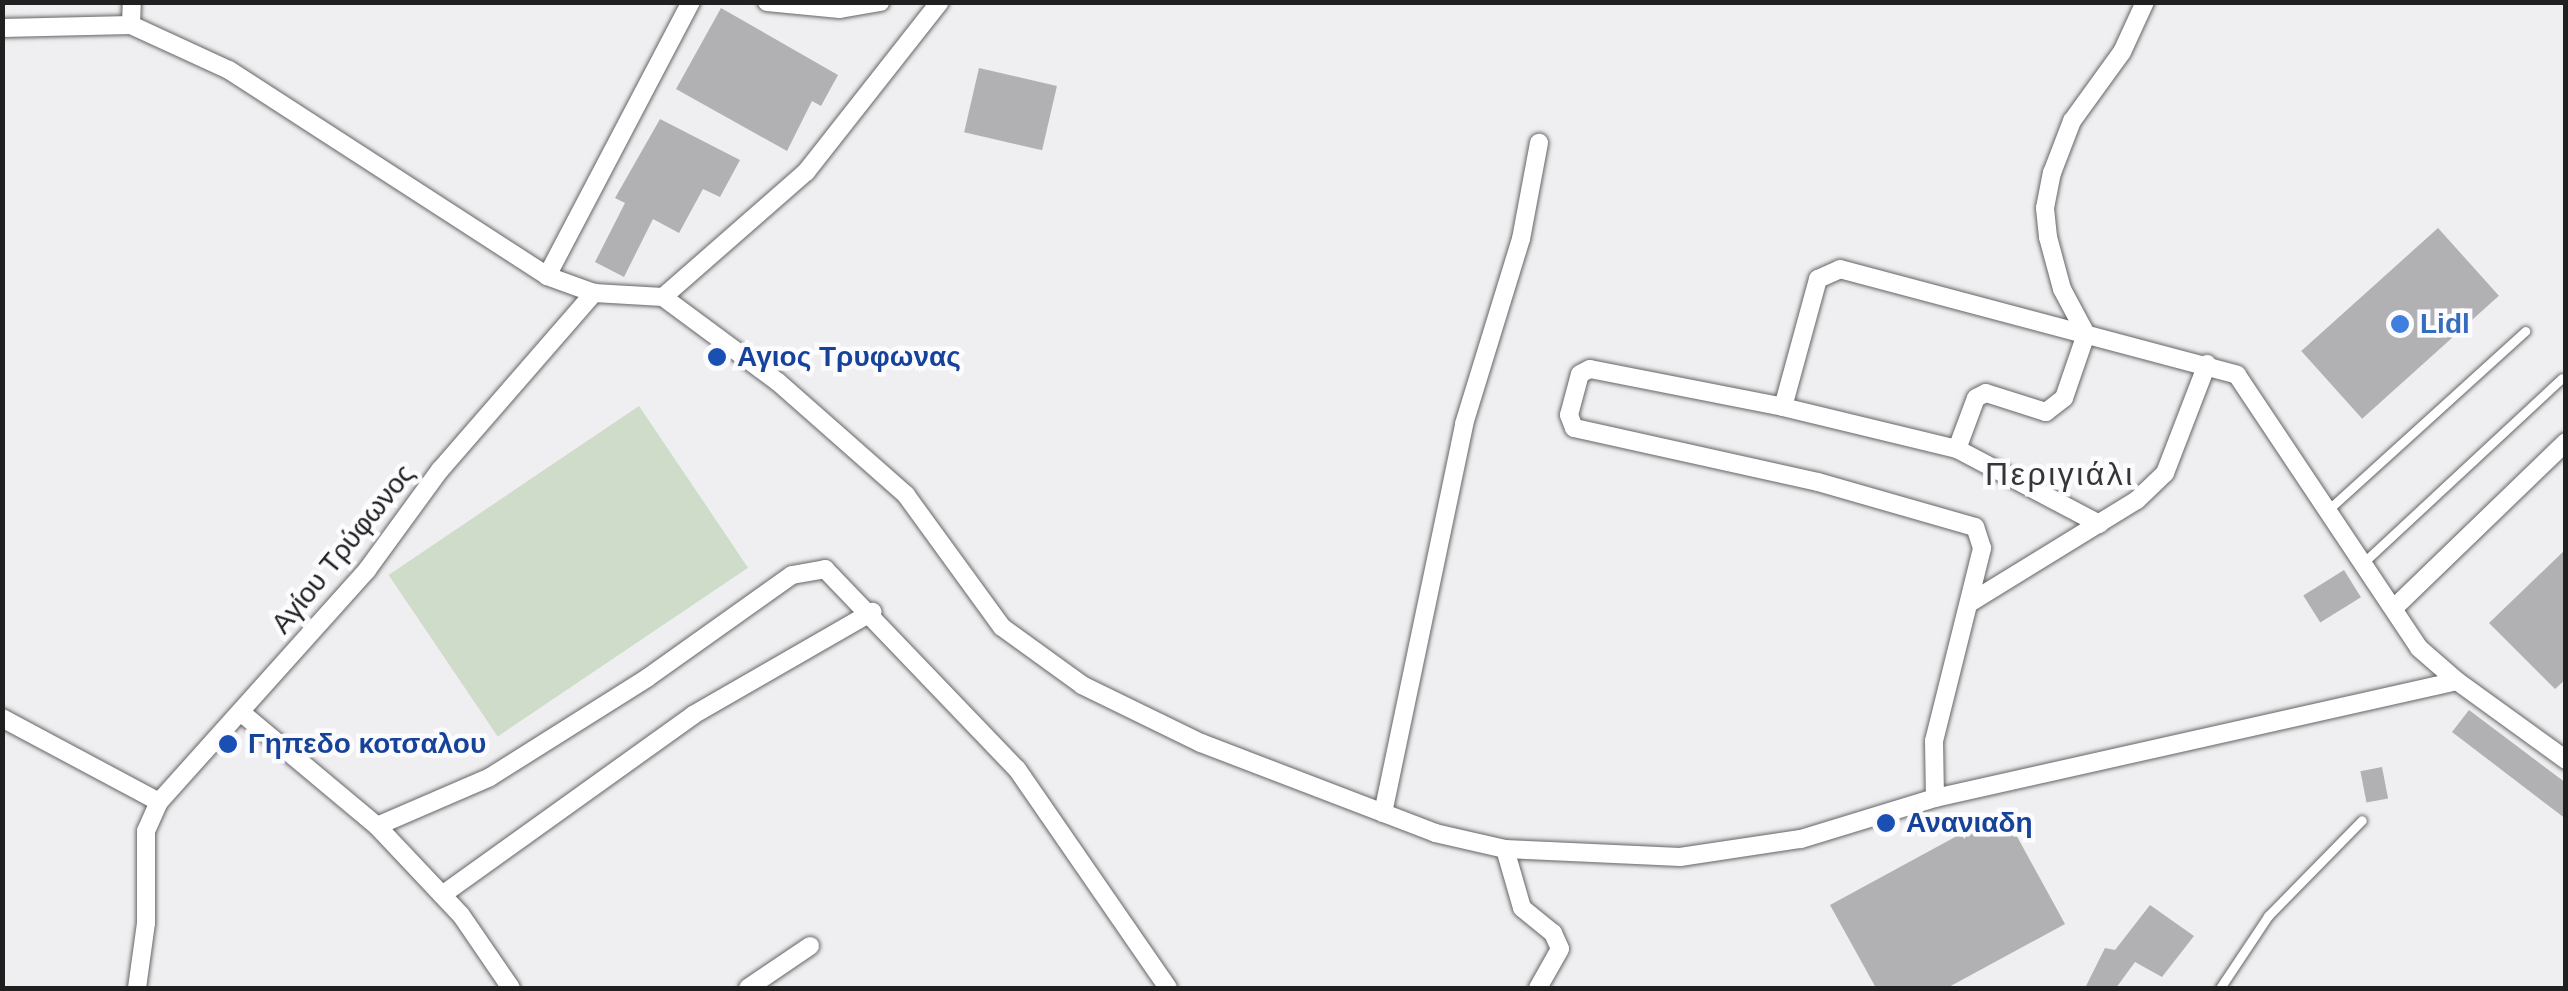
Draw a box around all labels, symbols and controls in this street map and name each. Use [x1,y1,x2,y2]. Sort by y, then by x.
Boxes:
place label: Lidl [2420,307,2470,341]
marker: Lidl [2389,313,2411,335]
place label: Αγιος Τρυφωνας [737,340,961,374]
marker: Αγιος Τρυφωνας [706,346,728,368]
district label: Περιγιάλι [1985,455,2135,493]
street label: Αγίου Τρύφωνος [264,457,422,641]
place label: Γηπεδο κοτσαλου [248,727,486,761]
marker: Γηπεδο κοτσαλου [217,733,239,755]
place label: Ανανιαδη [1906,806,2033,840]
marker: Ανανιαδη [1875,812,1897,834]

